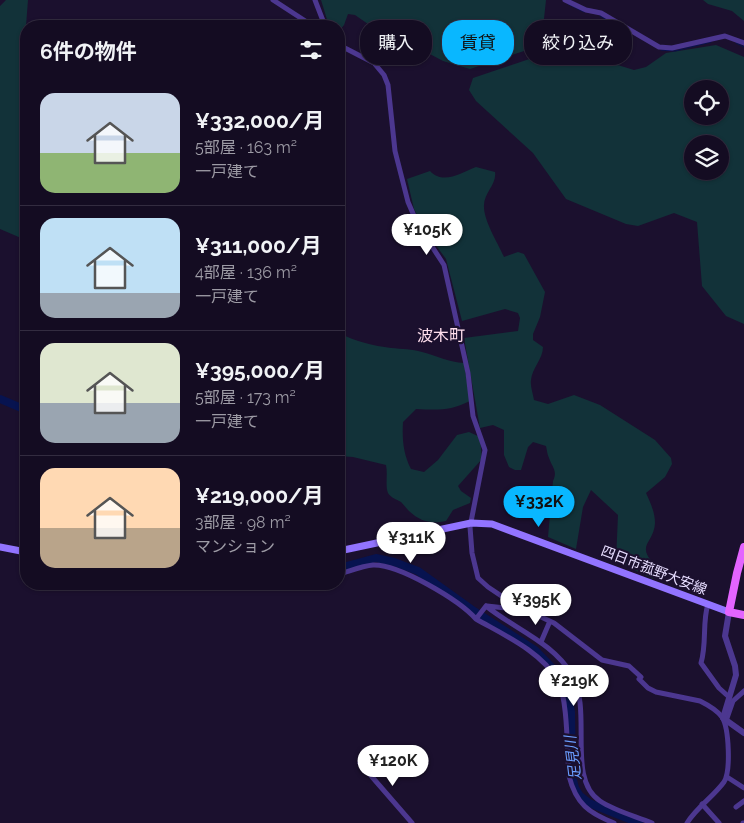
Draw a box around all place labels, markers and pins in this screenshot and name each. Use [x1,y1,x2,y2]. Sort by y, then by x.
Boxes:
pin: ¥105K [392,214,462,256]
pin: ¥332K [504,486,574,528]
pin: ¥311K [376,522,446,564]
pin: ¥395K [501,584,571,626]
pin: ¥219K [539,664,609,707]
pin: ¥120K [358,744,428,787]

